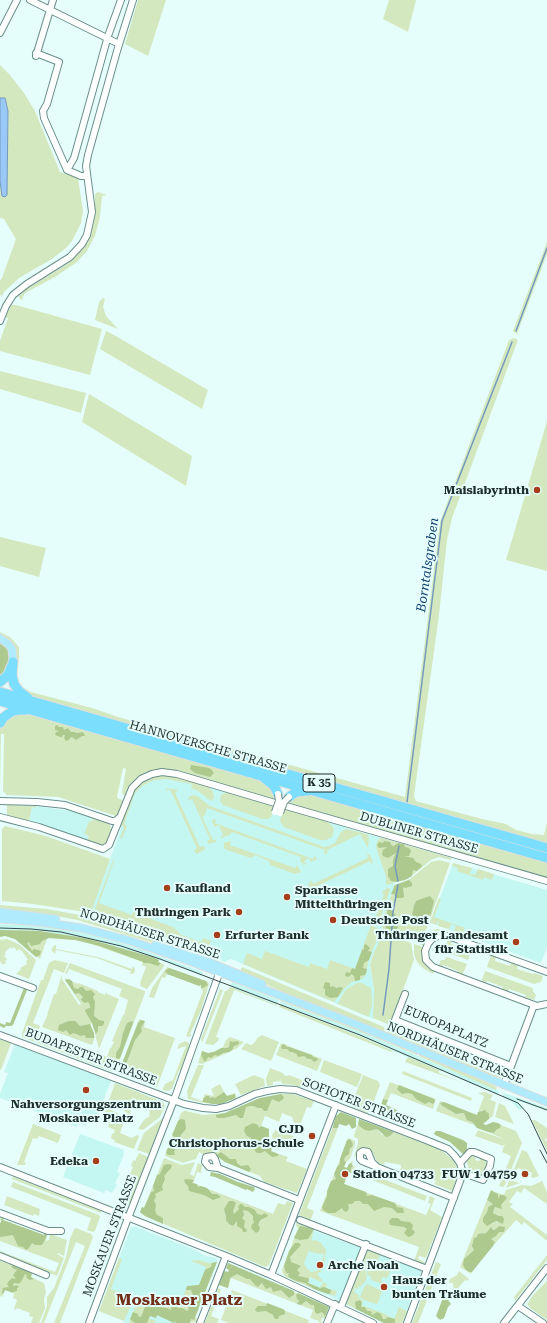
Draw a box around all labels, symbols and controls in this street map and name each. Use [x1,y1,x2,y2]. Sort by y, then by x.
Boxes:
place label: Maislabyrinth [444,483,529,497]
marker: Maislabyrinth [532,485,542,495]
water label: Borntalsgraben [414,517,442,613]
street label: HANNOVERSCHE STRASSE [128,718,288,776]
road number: K 35 [303,774,335,792]
street label: DUBLINER STRASSE [358,809,480,857]
place label: Kaufland [175,881,231,895]
marker: Kaufland [162,883,172,893]
place label: Sparkasse Mittelthüringen [295,883,392,911]
marker: Sparkasse Mittelthüringen [282,892,292,902]
place label: Thüringen Park [135,905,231,919]
street label: NORDHÄUSER STRASSE [78,906,222,962]
marker: Thüringen Park [234,907,244,917]
place label: Deutsche Post [341,913,429,927]
marker: Deutsche Post [328,915,338,925]
place label: Erfurter Bank [225,928,309,942]
place label: Thüringer Landesamt für Statistik [376,928,508,956]
marker: Erfurter Bank [212,930,222,940]
marker: Thüringer Landesamt für Statistik [511,937,521,947]
street label: EUROPAPLATZ [402,1003,490,1051]
street label: NORDHÄUSER STRASSE [385,1019,525,1087]
street label: BUDAPESTER STRASSE [23,1025,159,1089]
street label: SOFIOTER STRASSE [300,1075,418,1131]
marker: Nahversorgungszentrum Moskauer Platz [81,1085,91,1095]
place label: Nahversorgungszentrum Moskauer Platz [11,1097,161,1125]
place label: CJD Christophorus-Schule [169,1122,304,1150]
marker: CJD Christophorus-Schule [307,1131,317,1141]
place label: Edeka [50,1154,88,1168]
marker: Edeka [91,1156,101,1166]
place label: Station 04733 [353,1167,434,1181]
place label: FUW 1 04759 [442,1167,517,1181]
marker: Station 04733 [340,1169,350,1179]
marker: FUW 1 04759 [520,1169,530,1179]
street label: MOSKAUER STRASSE [80,1173,140,1299]
place label: Arche Noah [328,1258,399,1272]
marker: Arche Noah [315,1260,325,1270]
place label: Haus der bunten Träume [392,1273,486,1301]
marker: Haus der bunten Träume [379,1282,389,1292]
district label: Moskauer Platz [116,1290,242,1310]

